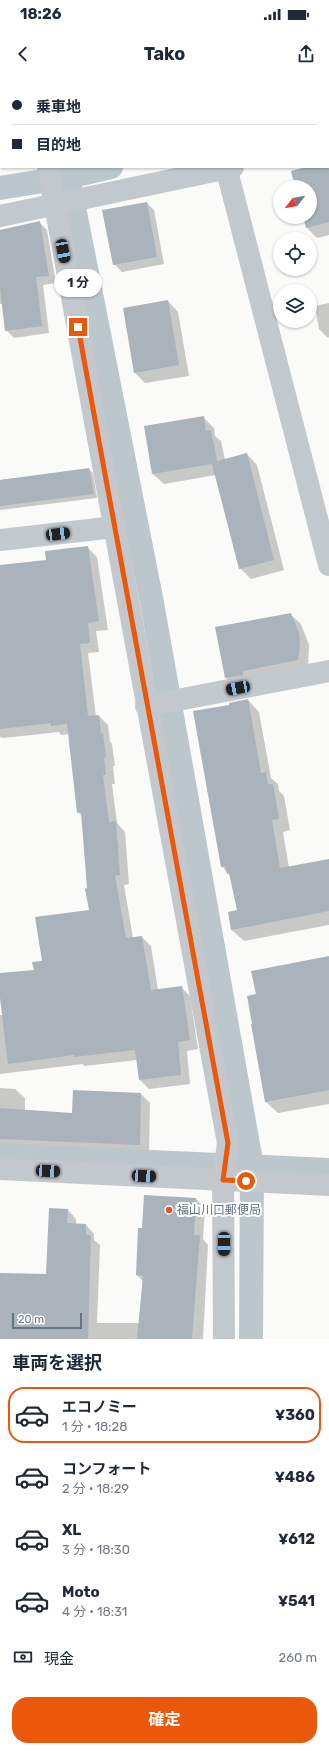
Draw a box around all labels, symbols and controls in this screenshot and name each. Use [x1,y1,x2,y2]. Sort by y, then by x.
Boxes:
text: 18:26 [20,5,62,23]
icon: back [12,43,34,65]
text: Tako [144,43,185,65]
icon: share [295,43,317,65]
text: 乗車地 [36,98,81,116]
text: 目的地 [36,136,81,154]
north arrow [273,180,317,224]
map controls [273,180,317,328]
button: locate [273,232,317,276]
car [55,238,71,264]
callout: 1 分 [54,269,102,297]
text: 1 分 [67,275,89,290]
button: layers [273,284,317,328]
route end [69,318,87,336]
car [45,527,71,541]
car [225,680,251,696]
car [36,1164,60,1178]
car [132,1169,156,1183]
route start [237,1172,255,1190]
place label: 福山川口郵便局 [177,1203,261,1217]
marker: 福山川口郵便局 [164,1205,174,1215]
car [218,1232,230,1256]
scale bar [12,1311,82,1330]
text: 20 m [18,1313,44,1326]
text: 車両を選択 [12,1352,102,1374]
icon: car [14,1397,50,1433]
text: エコノミー [62,1398,137,1416]
text: ¥360 [275,1406,315,1424]
text: 1 分 · 18:28 [62,1419,127,1434]
icon: car [14,1459,50,1495]
text: コンフォート [62,1460,152,1478]
text: ¥486 [274,1468,315,1486]
text: 2 分 · 18:29 [62,1481,129,1496]
icon: car [14,1521,50,1557]
text: XL [62,1521,81,1539]
text: ¥612 [278,1530,315,1548]
text: 3 分 · 18:30 [62,1542,130,1557]
icon: car [14,1583,50,1619]
text: Moto [62,1583,100,1601]
text: ¥541 [278,1592,315,1610]
text: 4 分 · 18:31 [62,1604,127,1619]
icon: cash [12,1646,34,1668]
text: 現金 [44,1650,74,1668]
text: 260 m [279,1650,317,1665]
button: 確定 [12,1697,317,1743]

